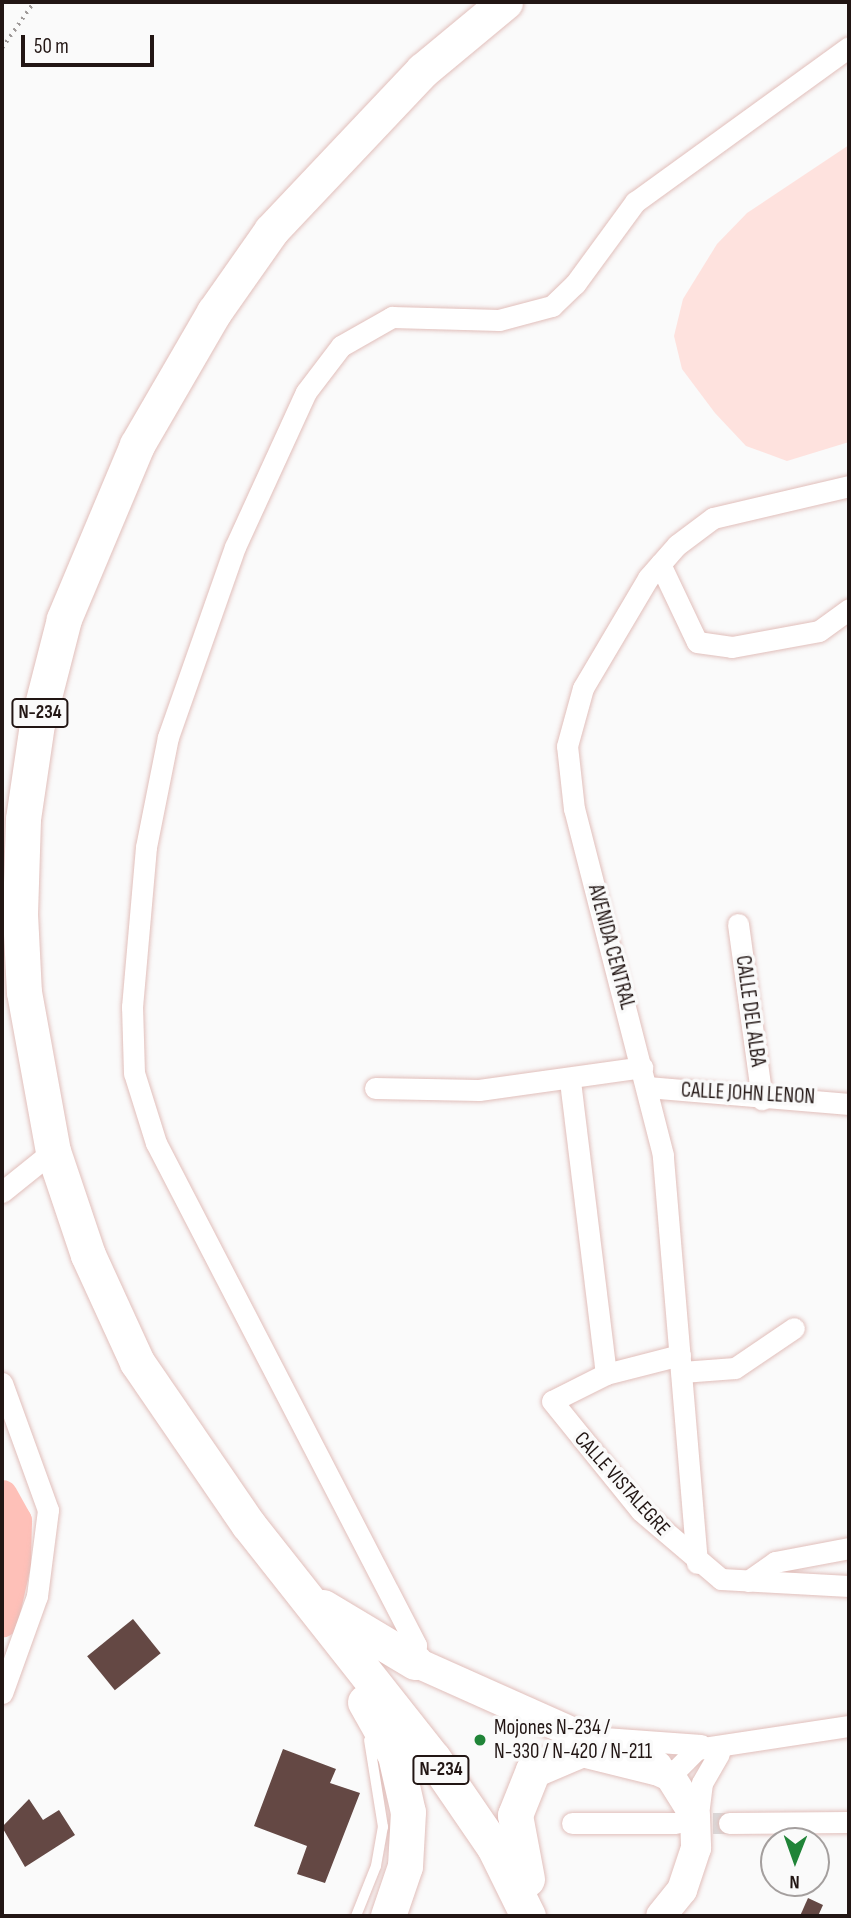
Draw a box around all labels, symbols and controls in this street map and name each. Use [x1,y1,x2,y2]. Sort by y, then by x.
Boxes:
scale bar [24,21,158,65]
text: 50 m [34,34,69,59]
road number: N-234 [10,698,70,728]
street label: AVENIDA CENTRAL [582,882,640,1012]
street label: CALLE DEL ALBA [730,954,770,1068]
street label: CALLE JOHN LENON [680,1078,816,1110]
street label: CALLE VISTALEGRE [569,1427,675,1541]
place label: Mojones N-234 / N-330 / N-420 / N-211 [494,1715,652,1765]
marker: Mojones N-234 / N-330 / N-420 / N-211 [472,1732,488,1748]
road number: N-234 [411,1754,471,1786]
north arrow [760,1827,830,1897]
text: N [789,1870,800,1893]

